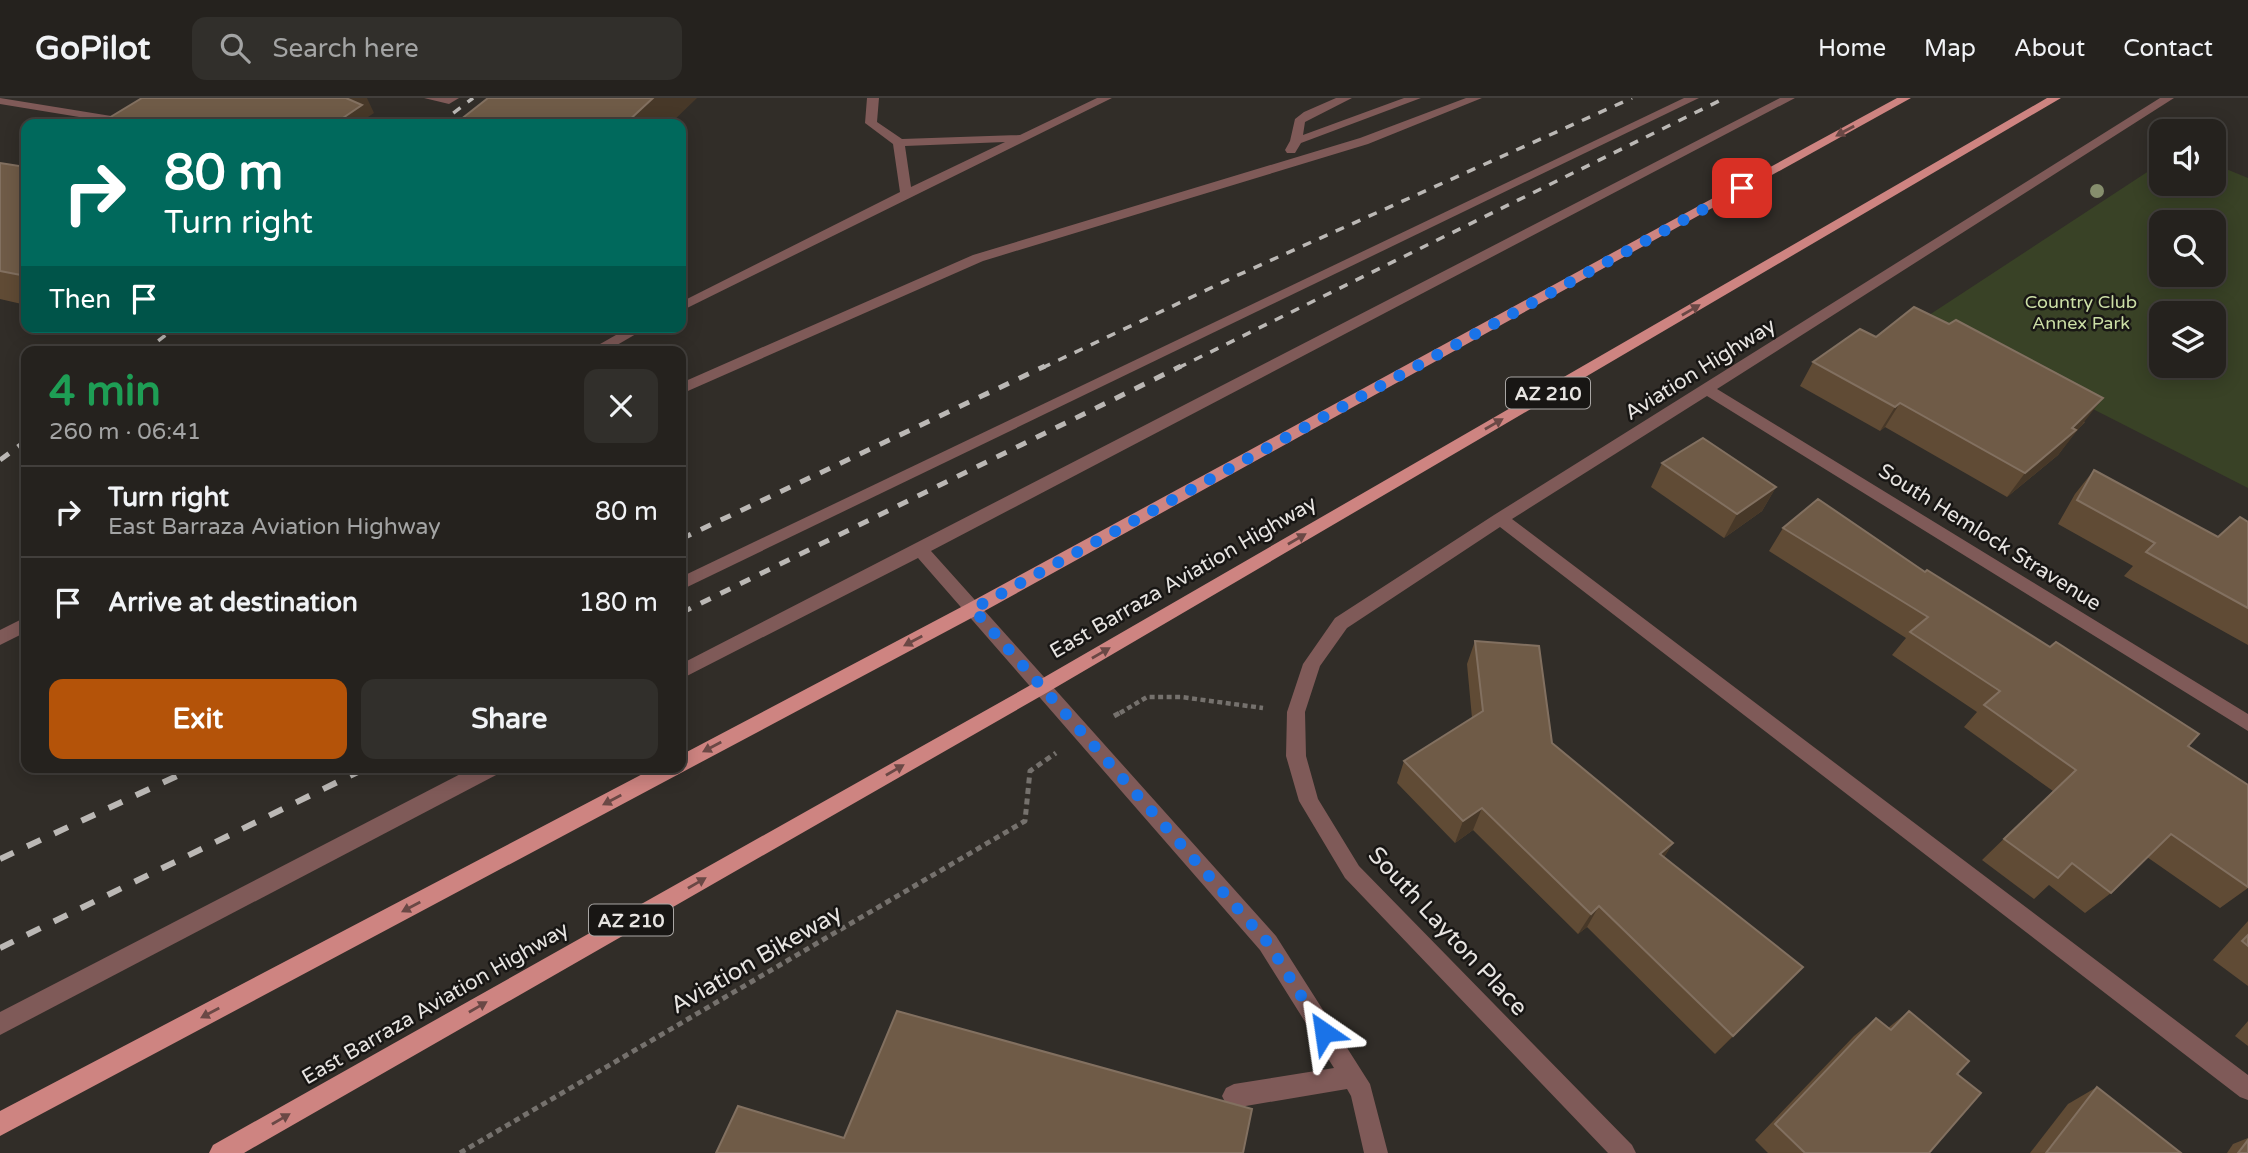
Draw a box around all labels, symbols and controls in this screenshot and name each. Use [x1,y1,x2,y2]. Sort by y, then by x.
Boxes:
search box [192,17,682,80]
text: GoPilot [35,29,150,68]
icon: search [216,29,254,67]
text: Search here [272,33,419,64]
text: Home [1818,34,1886,63]
text: Map [1924,34,1976,63]
text: About [2014,34,2085,63]
text: Contact [2123,34,2213,63]
map controls [2149,119,2226,378]
button: sound [2149,119,2226,196]
one-way arrow [1836,125,1855,137]
text: 80 m [164,144,283,203]
icon: right [49,147,140,238]
pin [1712,158,1772,218]
icon: arrive [1723,169,1761,207]
text: Turn right [164,204,313,242]
button: search [2149,210,2226,287]
icon: arrive [125,280,163,318]
text: Then [49,284,111,315]
park label: Country Club Annex Park [2025,291,2137,334]
button: layers [2149,301,2226,378]
one-way arrow [1681,304,1700,316]
street label: Aviation Highway [1620,313,1780,426]
text: 4 min [49,366,161,417]
button: close [584,369,658,443]
road number: AZ 210 [1506,378,1590,408]
text: 260 m · 06:41 [49,418,201,446]
one-way arrow [1484,418,1504,430]
street label: South Hemlock Stravenue [1874,458,2106,616]
text: Turn right [108,482,229,513]
street label: East Barraza Aviation Highway [1045,491,1321,664]
icon: right [49,493,87,531]
text: 80 m [595,496,658,527]
text: East Barraza Aviation Highway [108,513,441,541]
one-way arrow [1288,532,1307,545]
icon: arrive [49,584,87,622]
text: Arrive at destination [108,587,358,618]
text: 180 m [578,587,658,618]
one-way arrow [903,635,922,647]
one-way arrow [1091,647,1110,659]
button: Exit [49,679,347,759]
button: Share [361,679,658,759]
one-way arrow [701,741,721,753]
one-way arrow [886,764,905,776]
one-way arrow [602,794,622,806]
street label: South Layton Place [1362,841,1533,1022]
one-way arrow [688,876,707,889]
street label: Aviation Bikeway [665,898,847,1020]
one-way arrow [401,901,421,912]
road number: AZ 210 [589,904,673,936]
street label: East Barraza Aviation Highway [297,917,573,1090]
position arrow [1287,995,1361,1069]
one-way arrow [469,1001,488,1013]
one-way arrow [200,1007,219,1019]
one-way arrow [271,1113,290,1125]

